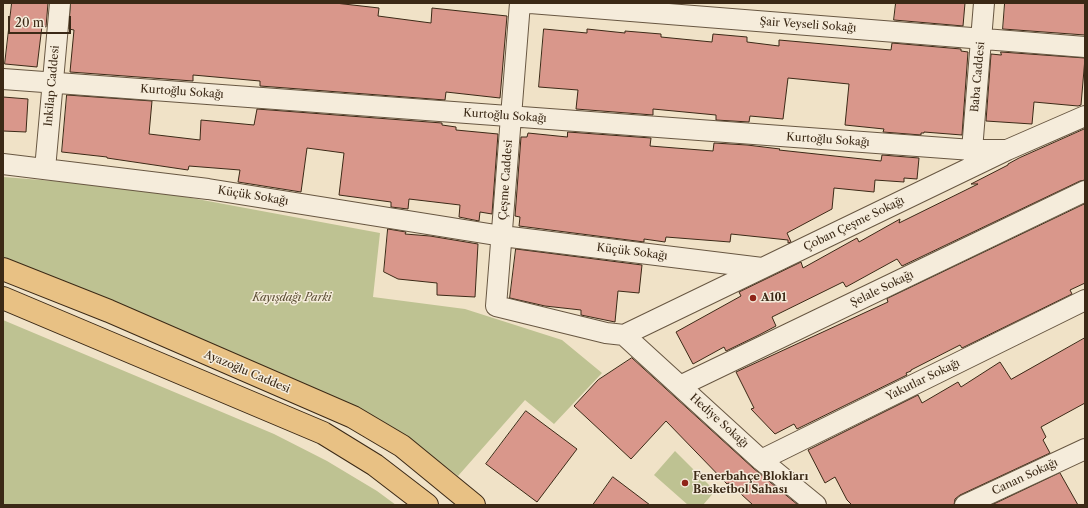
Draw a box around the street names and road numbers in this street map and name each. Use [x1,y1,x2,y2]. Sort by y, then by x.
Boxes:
street label: Şair Veyseli Sokağı [759,15,857,35]
street label: Baba Caddesi [968,41,988,113]
street label: Inkilap Caddesi [42,45,62,127]
street label: Kurtoğlu Sokağı [140,83,224,101]
street label: Kurtoğlu Sokağı [463,107,547,125]
street label: Kurtoğlu Sokağı [786,131,870,149]
street label: Çeşme Caddesi [497,139,515,221]
street label: Küçük Sokağı [217,184,289,208]
street label: Çoban Çeşme Sokağı [801,194,907,254]
street label: Küçük Sokağı [596,241,668,263]
street label: Şelale Sokağı [848,268,916,310]
street label: Ayazoğlu Caddesi [202,348,292,396]
street label: Yakutlar Sokağı [884,356,962,404]
street label: Hediye Sokağı [687,391,751,451]
street label: Canan Sokağı [990,456,1060,498]

